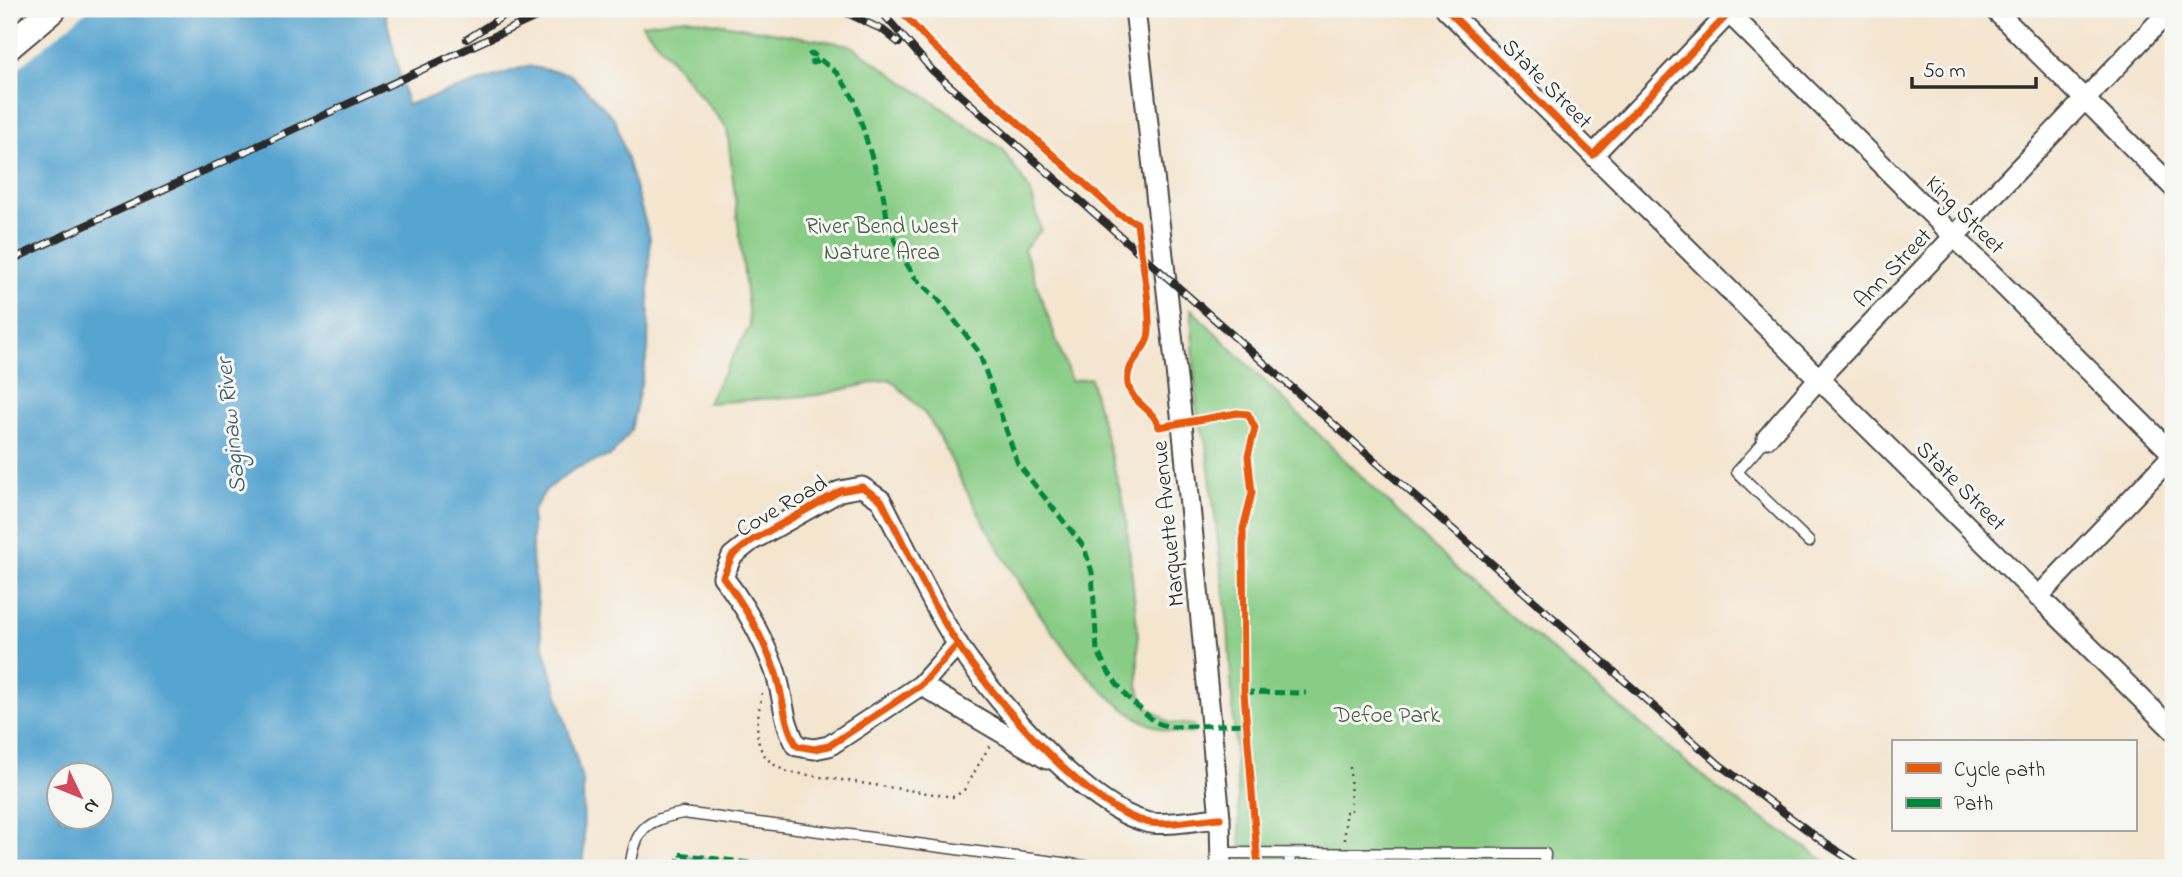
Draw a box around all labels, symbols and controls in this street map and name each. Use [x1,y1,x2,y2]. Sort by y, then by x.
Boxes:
street label: State Street [1493,32,1599,138]
scale bar [1912,46,2037,90]
text: 50 m [1923,57,1966,87]
street label: King Street [1916,168,2012,264]
park label: River Bend West Nature Area [806,211,959,270]
street label: Ann Street [1847,221,1941,316]
water label: Saginaw River [208,354,257,495]
street label: State Street [1907,434,2013,540]
street label: Marquette Avenue [1144,438,1195,608]
street label: Cove Road [731,468,834,547]
park label: Defoe Park [1333,700,1441,733]
legend [1892,740,2136,832]
text: Cycle path [1954,756,2045,788]
north arrow [46,762,116,832]
text: Path [1954,790,1993,820]
text: N [76,792,105,820]

